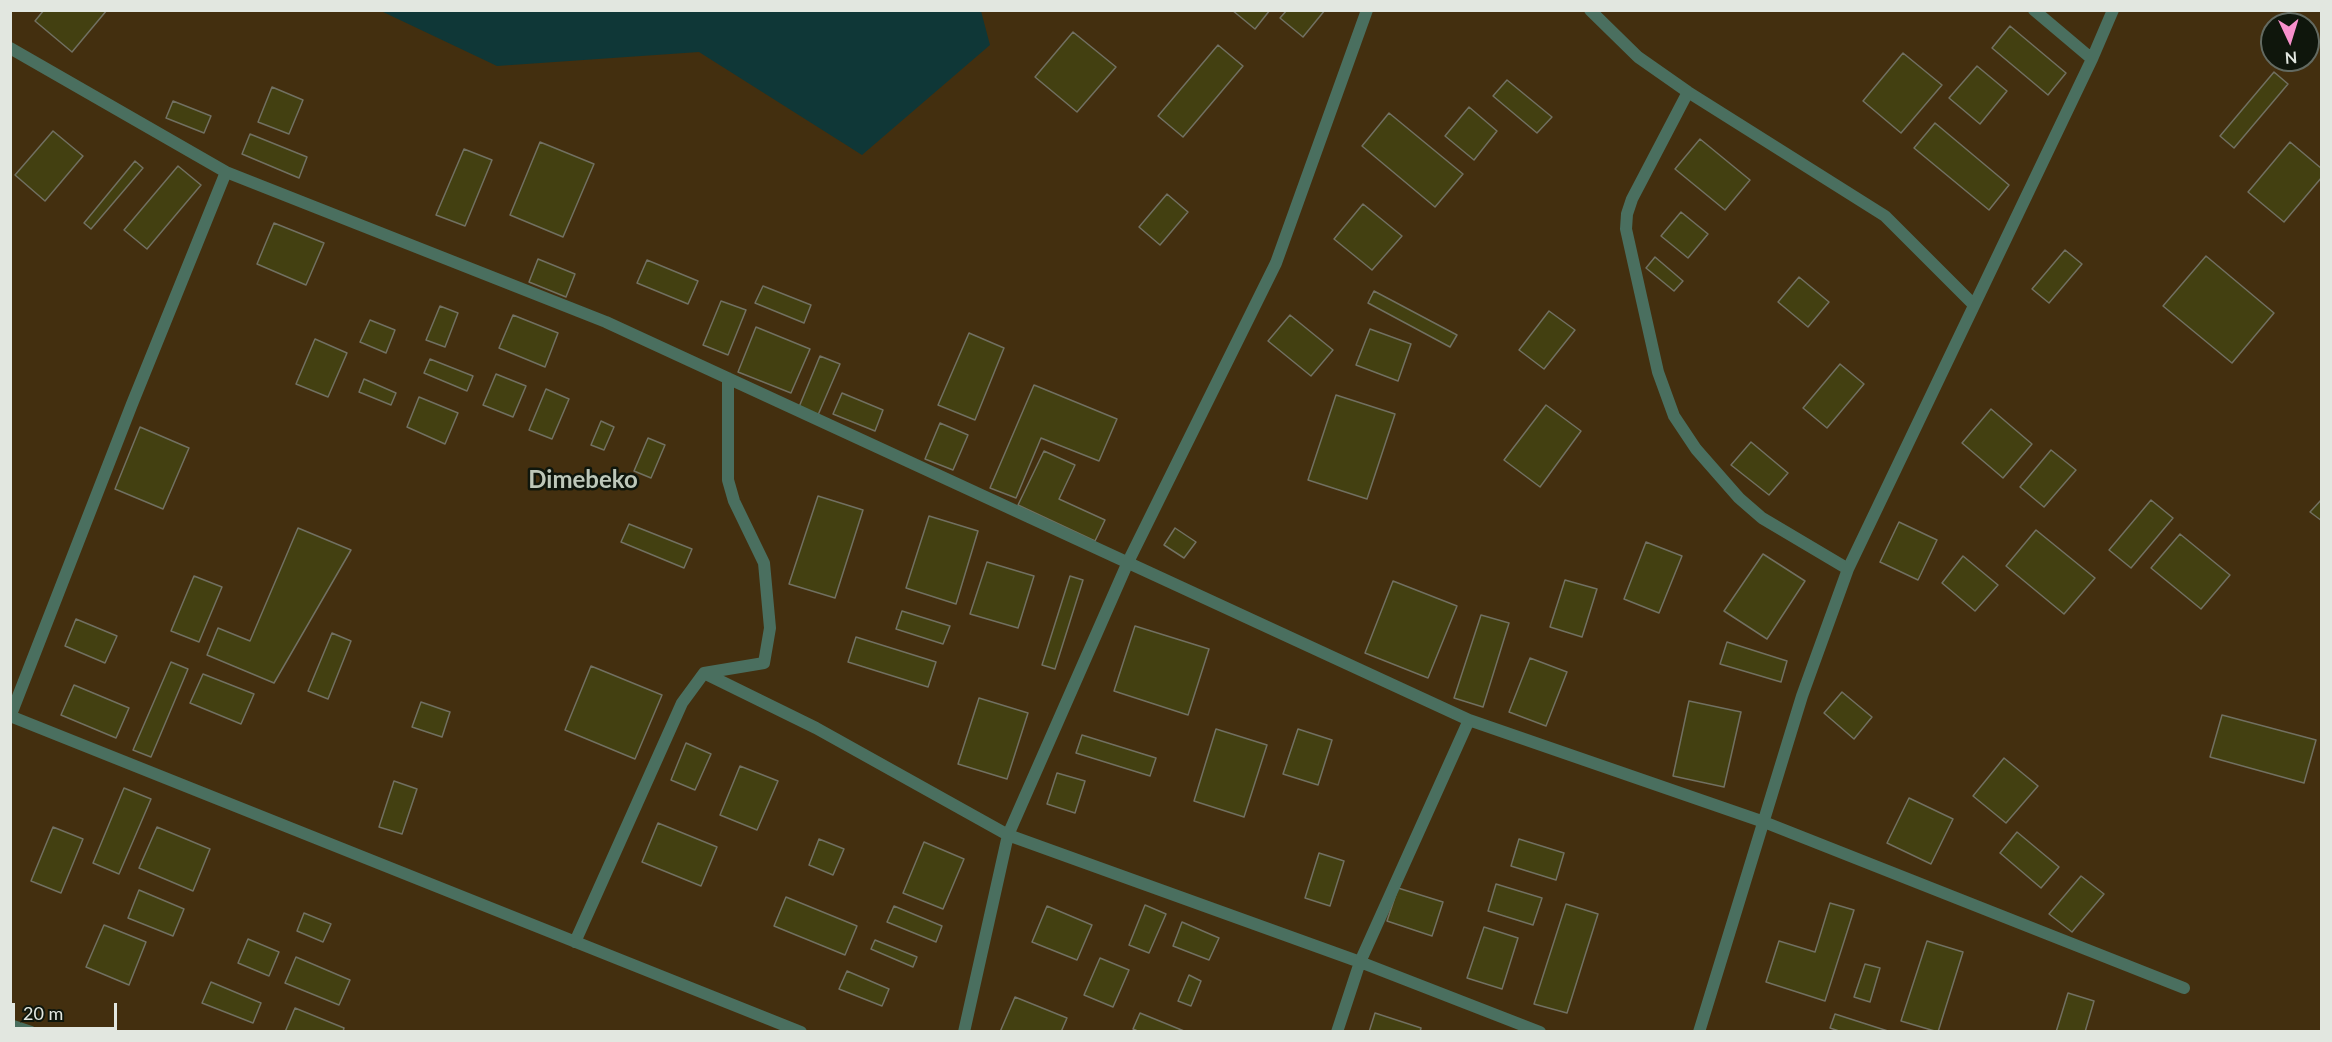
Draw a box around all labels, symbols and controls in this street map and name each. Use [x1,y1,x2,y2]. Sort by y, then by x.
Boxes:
north arrow [2260,12,2320,72]
text: N [2284,49,2298,68]
district label: Dimebeko [528,466,638,494]
scale bar [15,991,120,1029]
text: 20 m [23,1002,63,1024]

